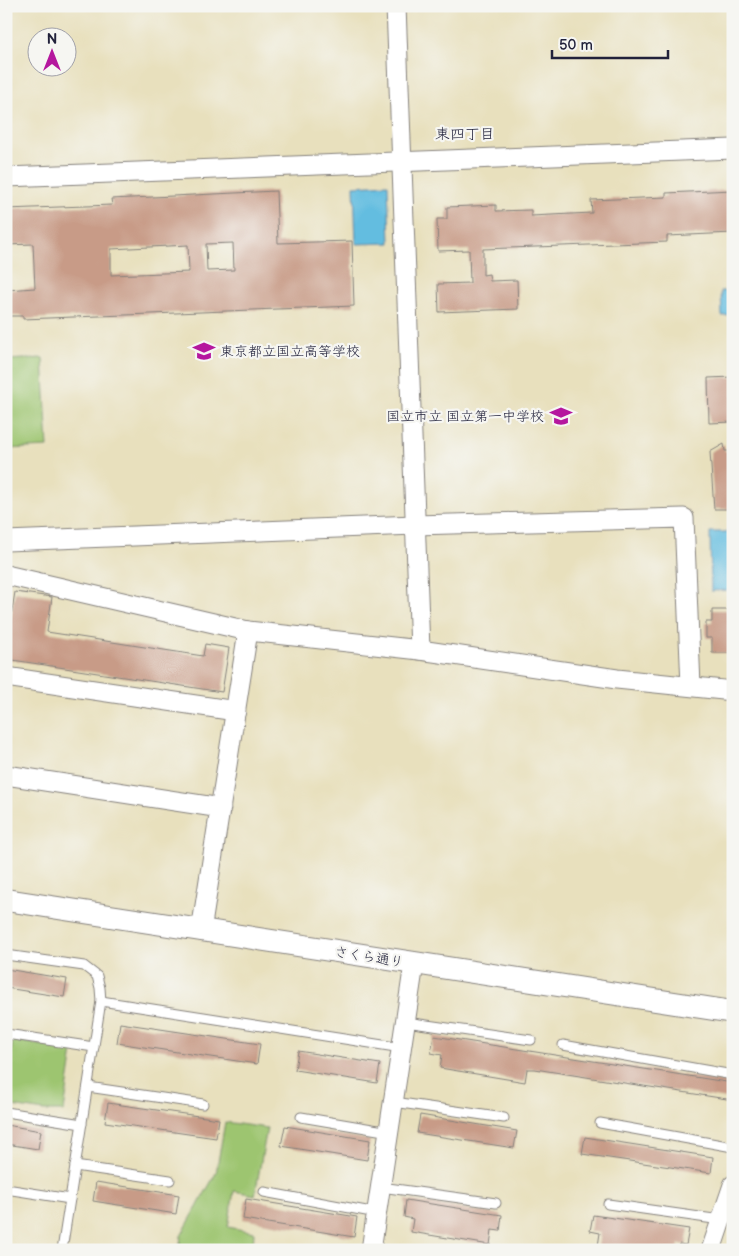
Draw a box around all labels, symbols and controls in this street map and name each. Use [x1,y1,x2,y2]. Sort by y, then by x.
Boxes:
north arrow [28,28,78,78]
scale bar [552,28,668,60]
text: N [47,31,57,48]
text: 50 m [559,36,593,55]
district label: 東四丁目 [435,125,495,144]
school or university icon: 東京都立国立高等学校 [191,338,217,364]
place label: 東京都立国立高等学校 [220,343,360,360]
school or university icon: 国立市立 国立第一中学校 [548,403,574,429]
place label: 国立市立 国立第一中学校 [386,408,544,425]
street label: さくら通り [333,943,405,971]

